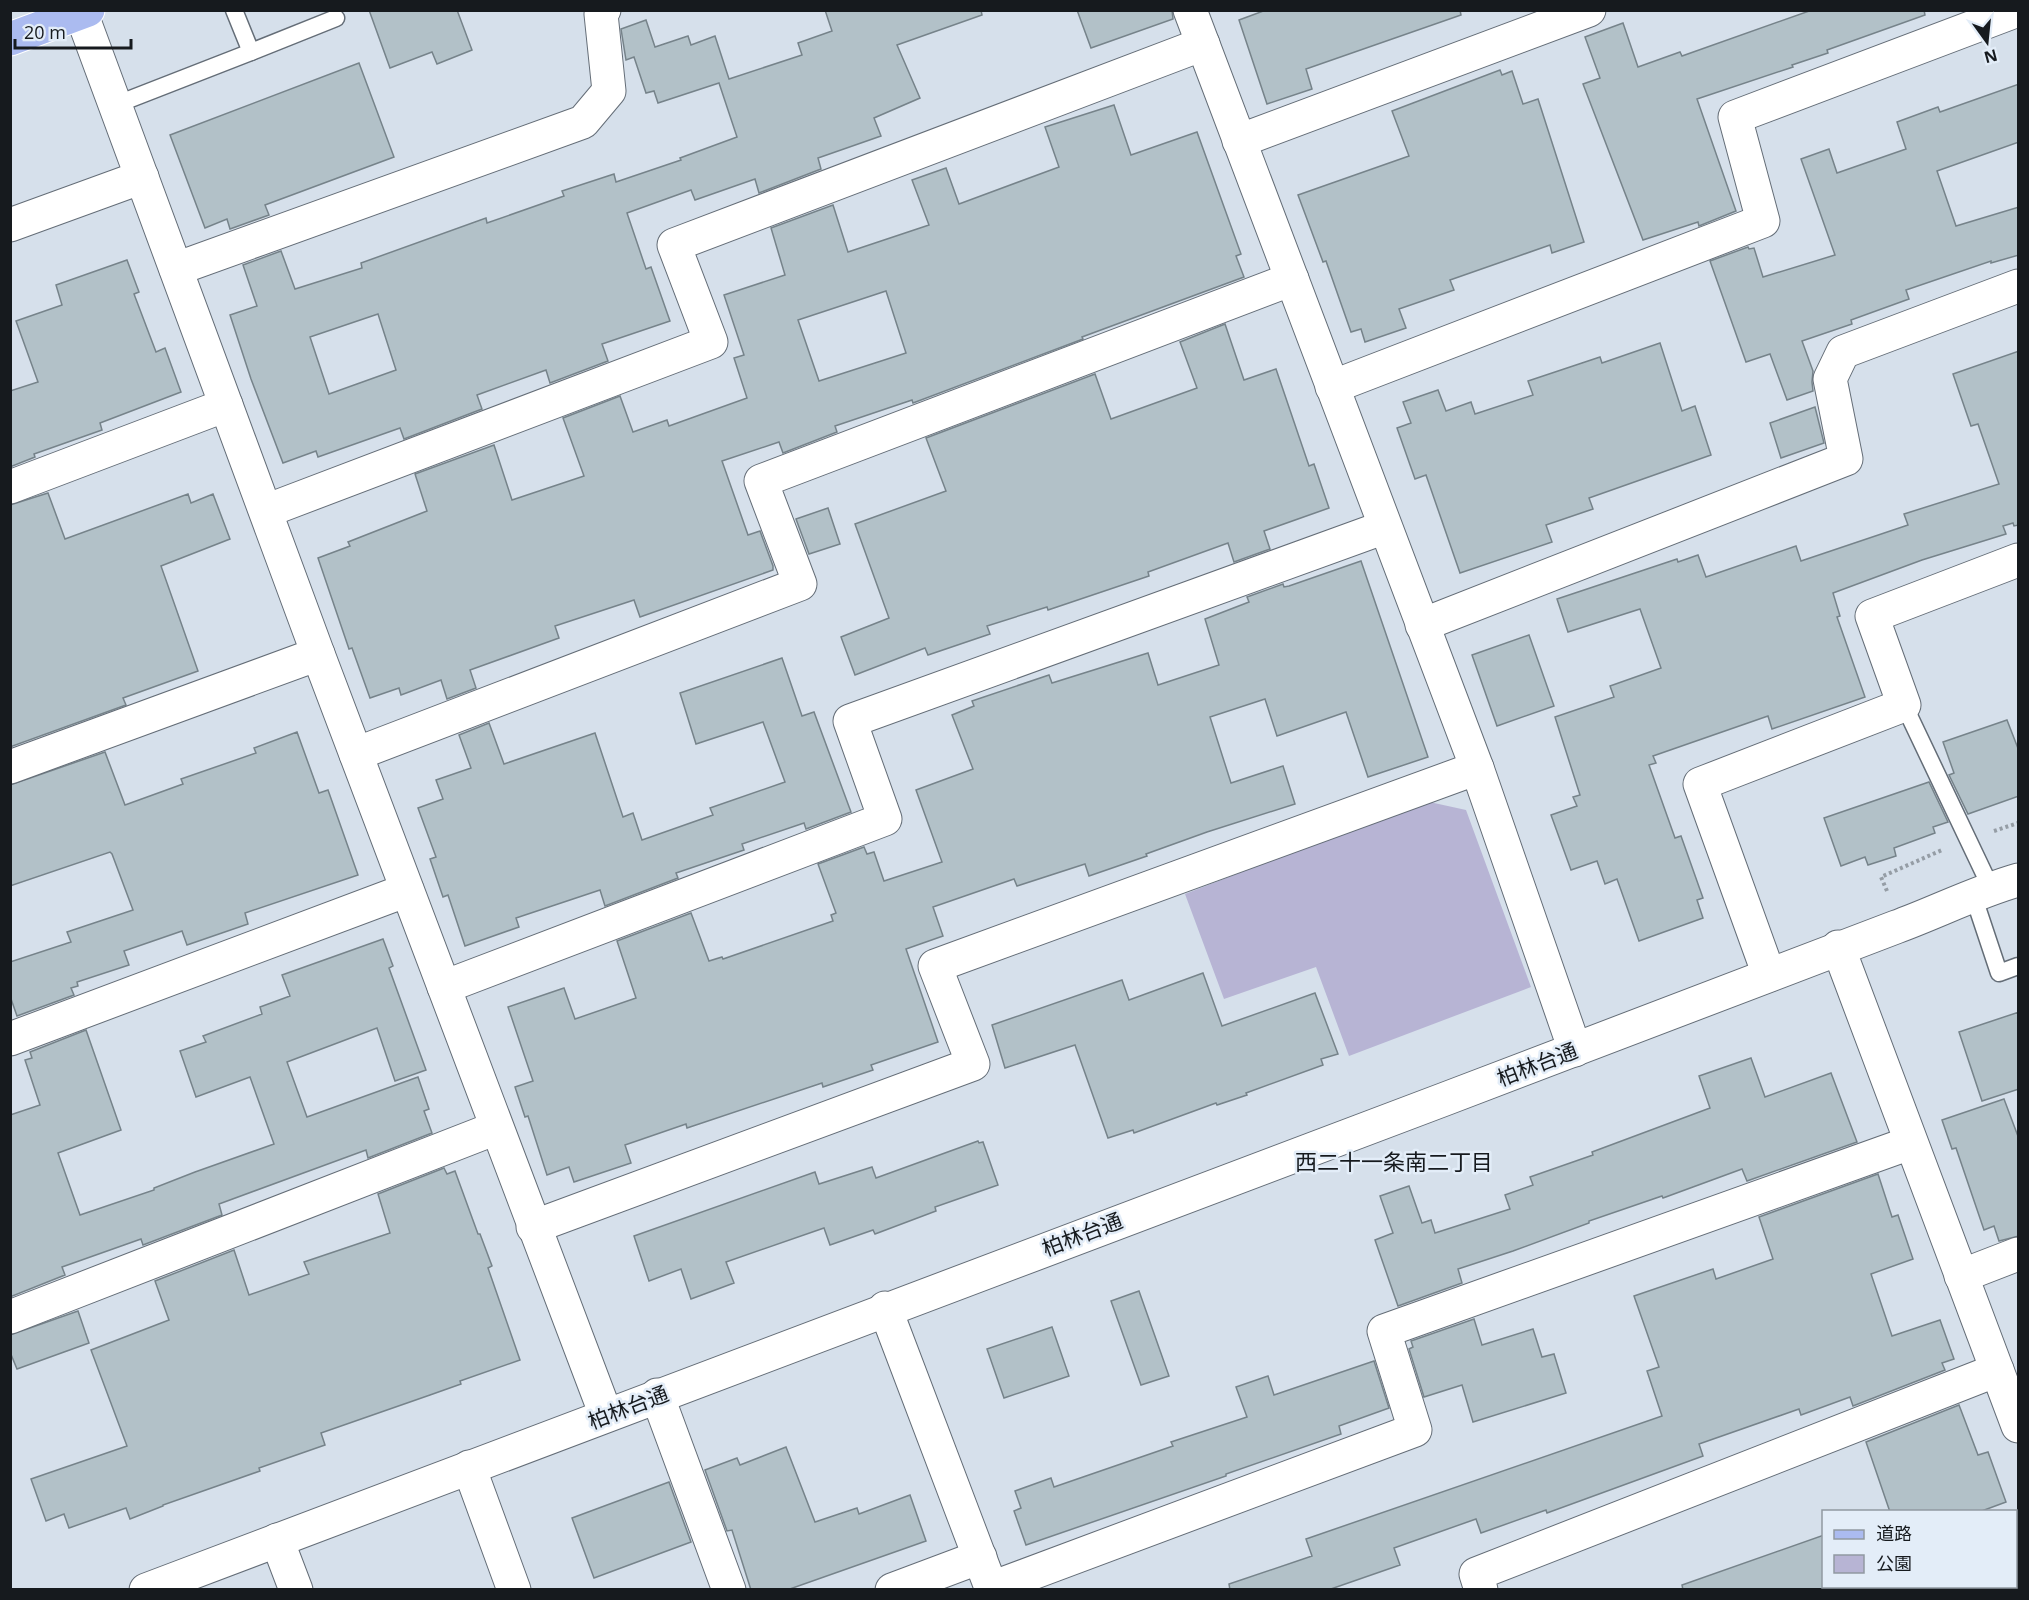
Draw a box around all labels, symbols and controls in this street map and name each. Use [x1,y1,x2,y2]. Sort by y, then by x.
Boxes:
scale bar [15,12,130,50]
north arrow [1957,12,2017,72]
text: 20 m [24,20,66,44]
text: N [1982,44,2000,69]
street label: 柏林台通 [1493,1036,1581,1092]
district label: 西二十一条南二丁目 [1295,1146,1493,1176]
street label: 柏林台通 [1038,1206,1126,1262]
street label: 柏林台通 [584,1379,672,1435]
legend [1822,1510,2017,1588]
text: 道路 [1876,1521,1912,1545]
text: 公園 [1876,1551,1912,1575]

